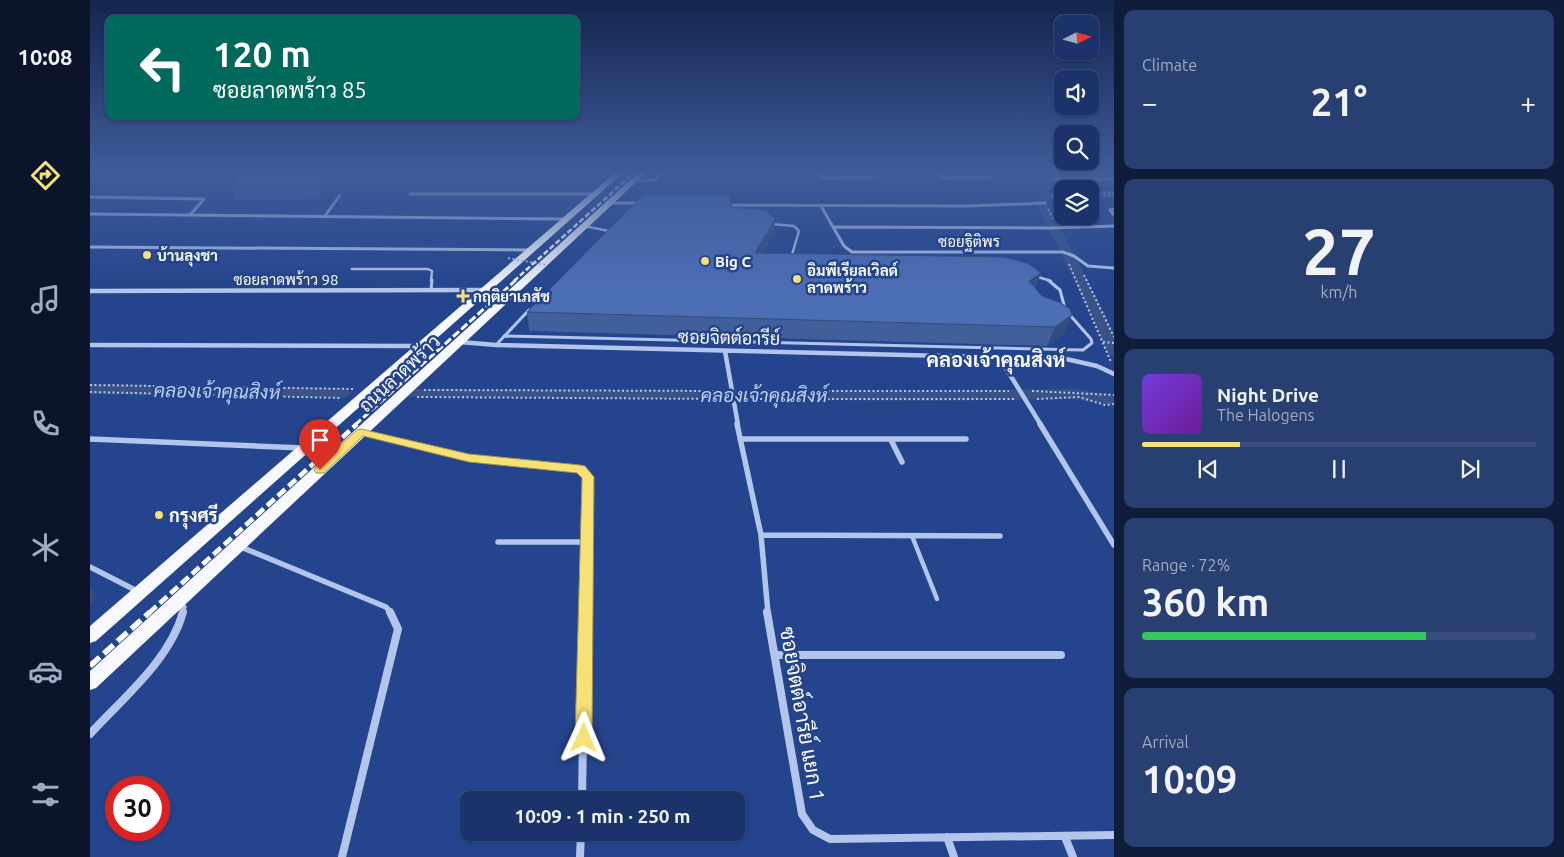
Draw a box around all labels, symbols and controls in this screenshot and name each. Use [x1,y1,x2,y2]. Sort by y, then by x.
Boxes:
north arrow [1054,15,1099,60]
map controls [1054,15,1099,225]
text: 120 m [213,34,311,74]
icon: left [130,35,195,100]
text: 10:08 [17,44,73,69]
text: Climate [1142,56,1197,74]
button: sound [1054,70,1099,115]
text: ซอยลาดพร้าว 85 [213,77,367,102]
text: 21° [1311,81,1367,123]
text: − [1142,87,1158,118]
text: + [1520,87,1536,118]
button: search [1054,125,1099,170]
icon: directions [28,158,63,193]
button: layers [1054,180,1099,225]
text: 27 [1302,214,1376,287]
street label: ซอยฐิติพร [938,233,1000,252]
place label: บ้านลุงชา [157,246,218,267]
marker: บ้านลุงชา [141,249,153,261]
place label: Big C [715,253,752,270]
marker: Big C [699,255,711,267]
place label: อิมพีเรียลเวิลด์ ลาดพร้าว [807,261,899,296]
street label: ซอยลาดพร้าว 98 [234,270,338,288]
marker: อิมพีเรียลเวิลด์ ลาดพร้าว [791,273,803,285]
icon: music [28,282,63,317]
text: km/h [1321,283,1357,301]
place label: กฤติยาเภสัช [473,287,550,306]
marker: กฤติยาเภสัช [457,290,469,302]
street label: ซอยจิตต์อารีย์ [678,324,780,348]
street label: ถนนลาดพร้าว [354,330,443,415]
district label: คลองเจ้าคุณสิงห์ [927,347,1067,375]
water label: คลองเจ้าคุณสิงห์ [153,378,284,405]
water label: คลองเจ้าคุณสิงห์ [701,383,830,408]
text: Night Drive [1217,384,1319,406]
icon: phone [28,406,63,441]
text: The Halogens [1217,406,1315,424]
pin [299,419,341,470]
icon: arrive [306,426,334,454]
icon: previous [1194,455,1222,483]
icon: pause [1325,455,1353,483]
icon: next [1456,455,1484,483]
place label: กรุงศรี [169,503,218,530]
marker: กรุงศรี [153,509,165,521]
icon: climate [28,530,63,565]
text: Range · 72% [1142,556,1230,574]
text: 360 km [1142,581,1269,623]
street label: ซอยจิตต์อารีย์ แยก 1 [776,625,831,803]
icon: car [28,654,63,689]
position arrow [557,711,609,763]
text: Arrival [1142,733,1189,751]
text: 10:09 [1142,758,1237,800]
speed limit sign: 30 [105,776,170,841]
icon: filters [28,777,63,812]
text: 10:09 · 1 min · 250 m [515,805,690,827]

